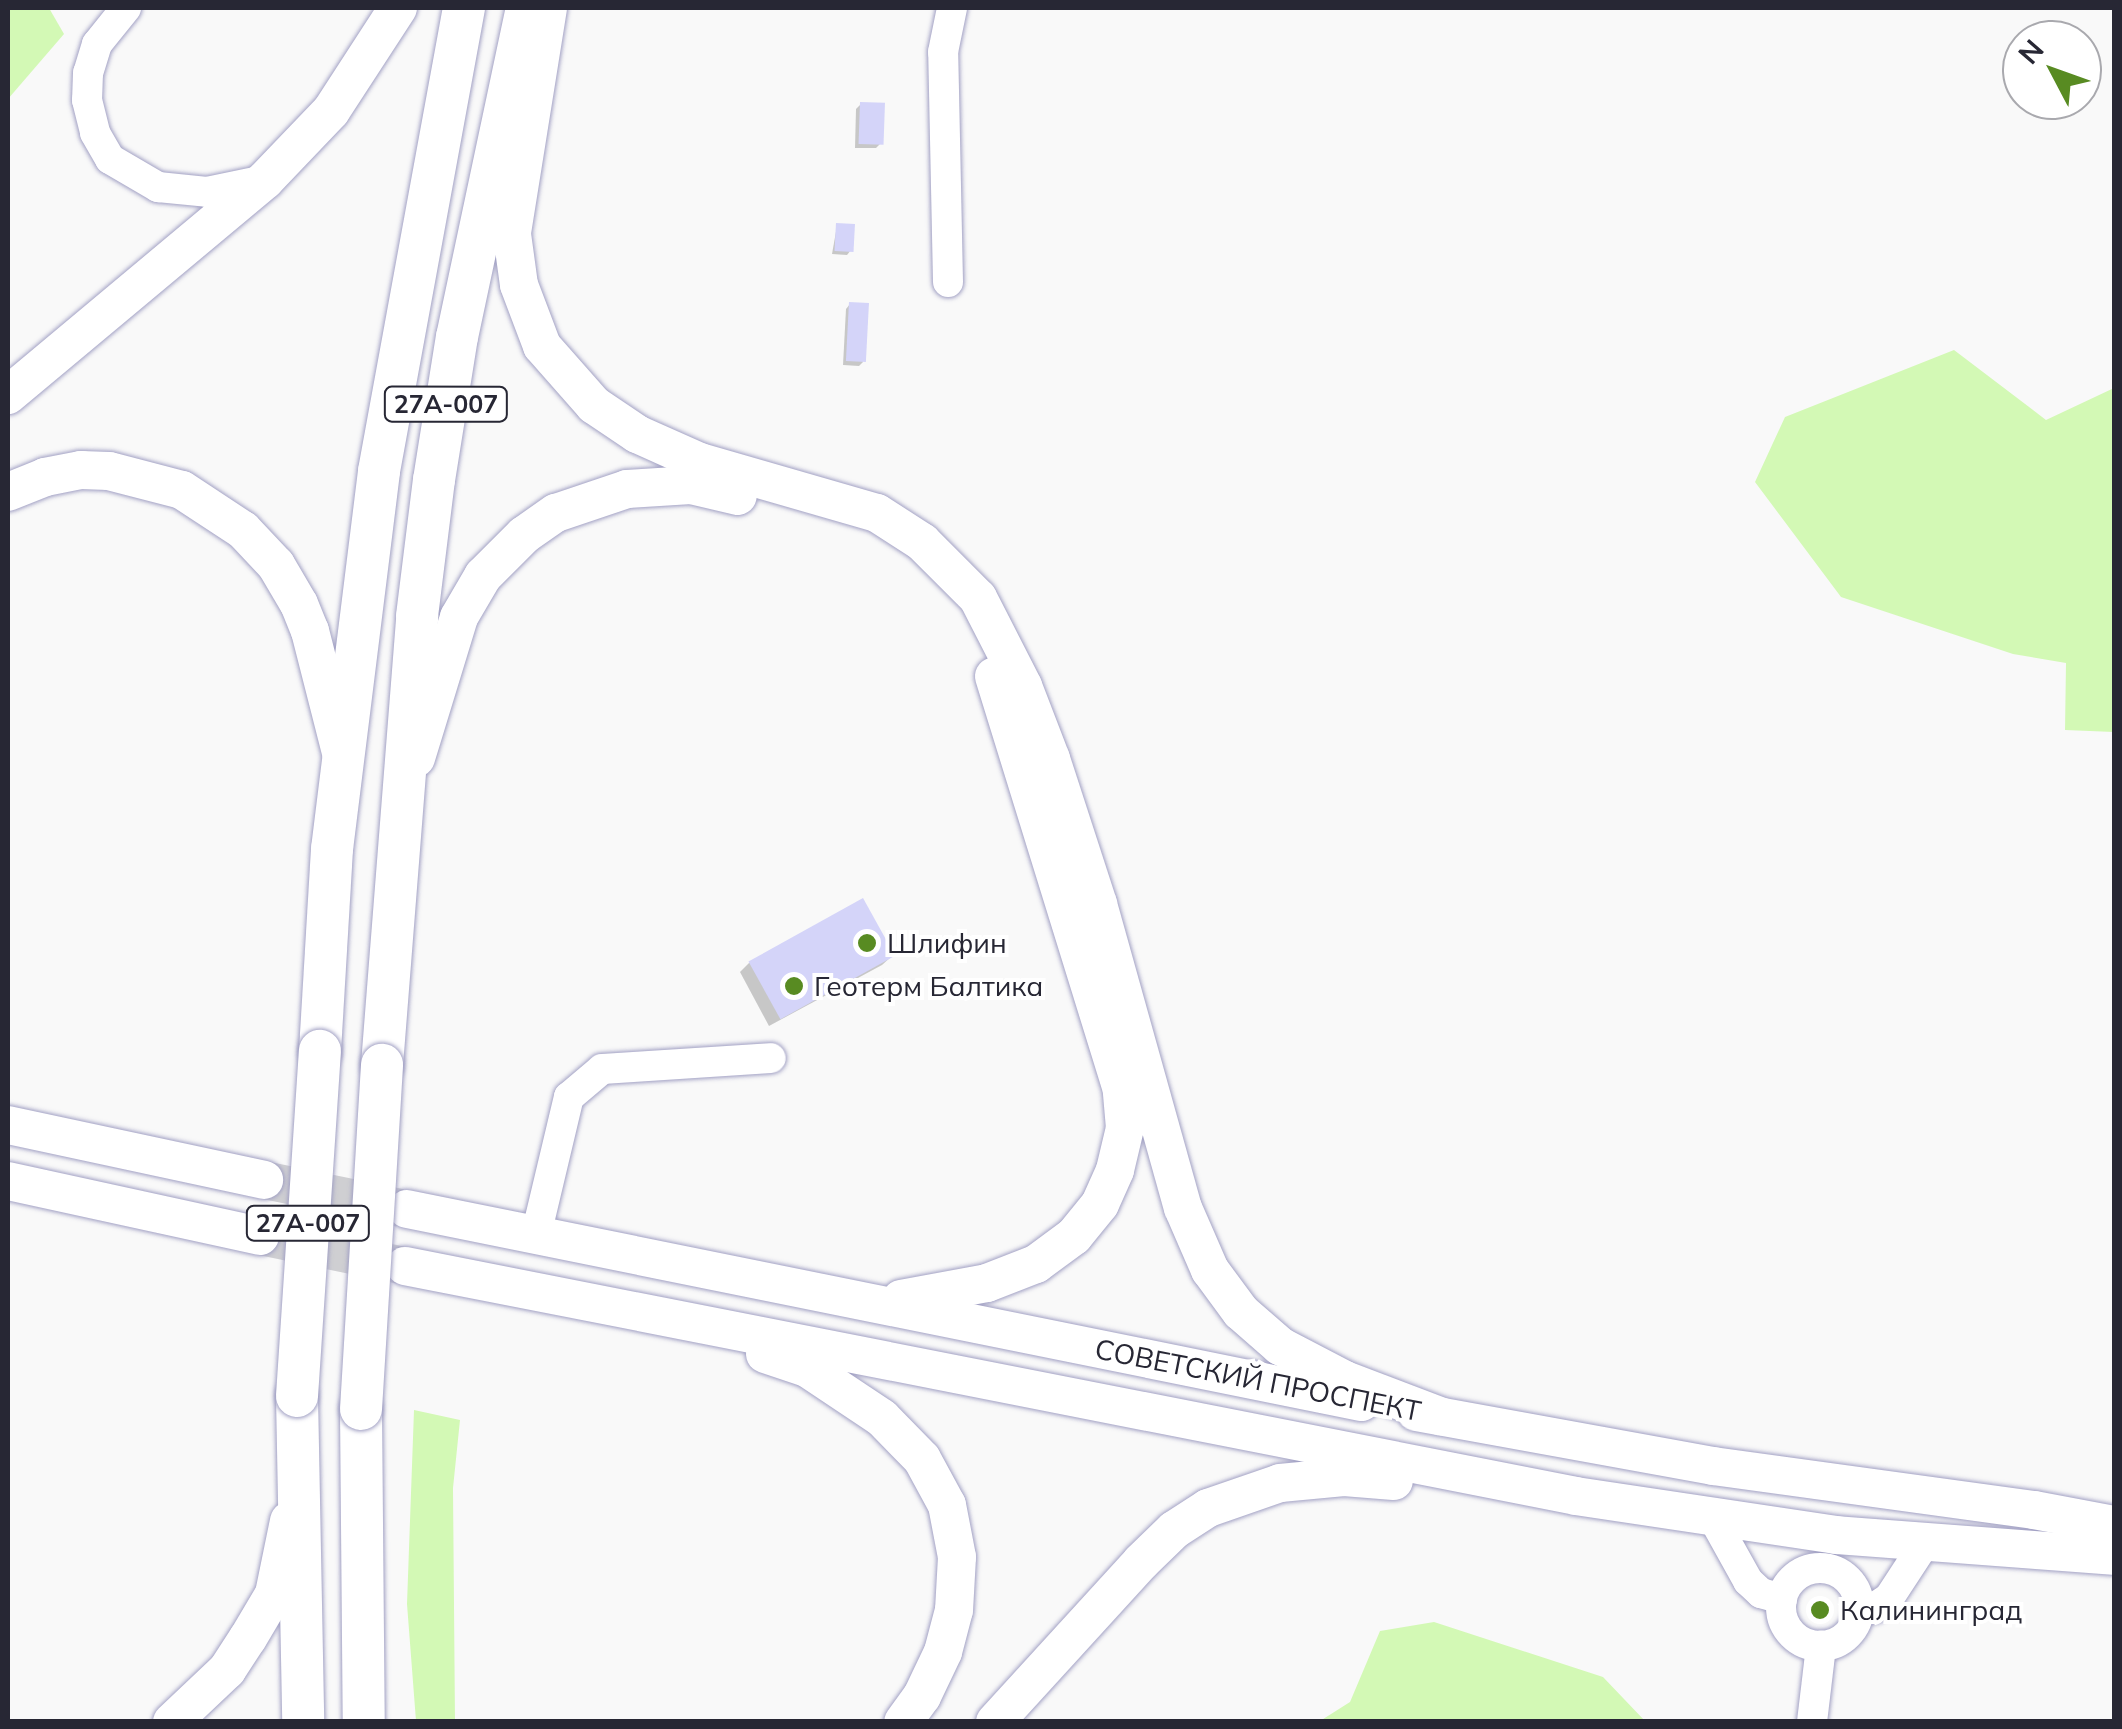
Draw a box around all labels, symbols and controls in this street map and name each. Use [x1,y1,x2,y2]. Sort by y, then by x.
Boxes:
north arrow [2002,20,2102,120]
text: N [2010,32,2051,71]
road number: 27А-007 [384,384,508,424]
place label: Шлифин [887,926,1007,960]
marker: Шлифин [856,932,878,954]
place label: Геотерм Балтика [814,969,1043,1003]
marker: Геотерм Балтика [783,975,805,997]
road number: 27А-007 [246,1203,370,1243]
street label: СОВЕТСКИЙ ПРОСПЕКТ [1092,1332,1424,1428]
place label: Калининград [1840,1593,2022,1627]
marker: Калининград [1809,1599,1831,1621]

